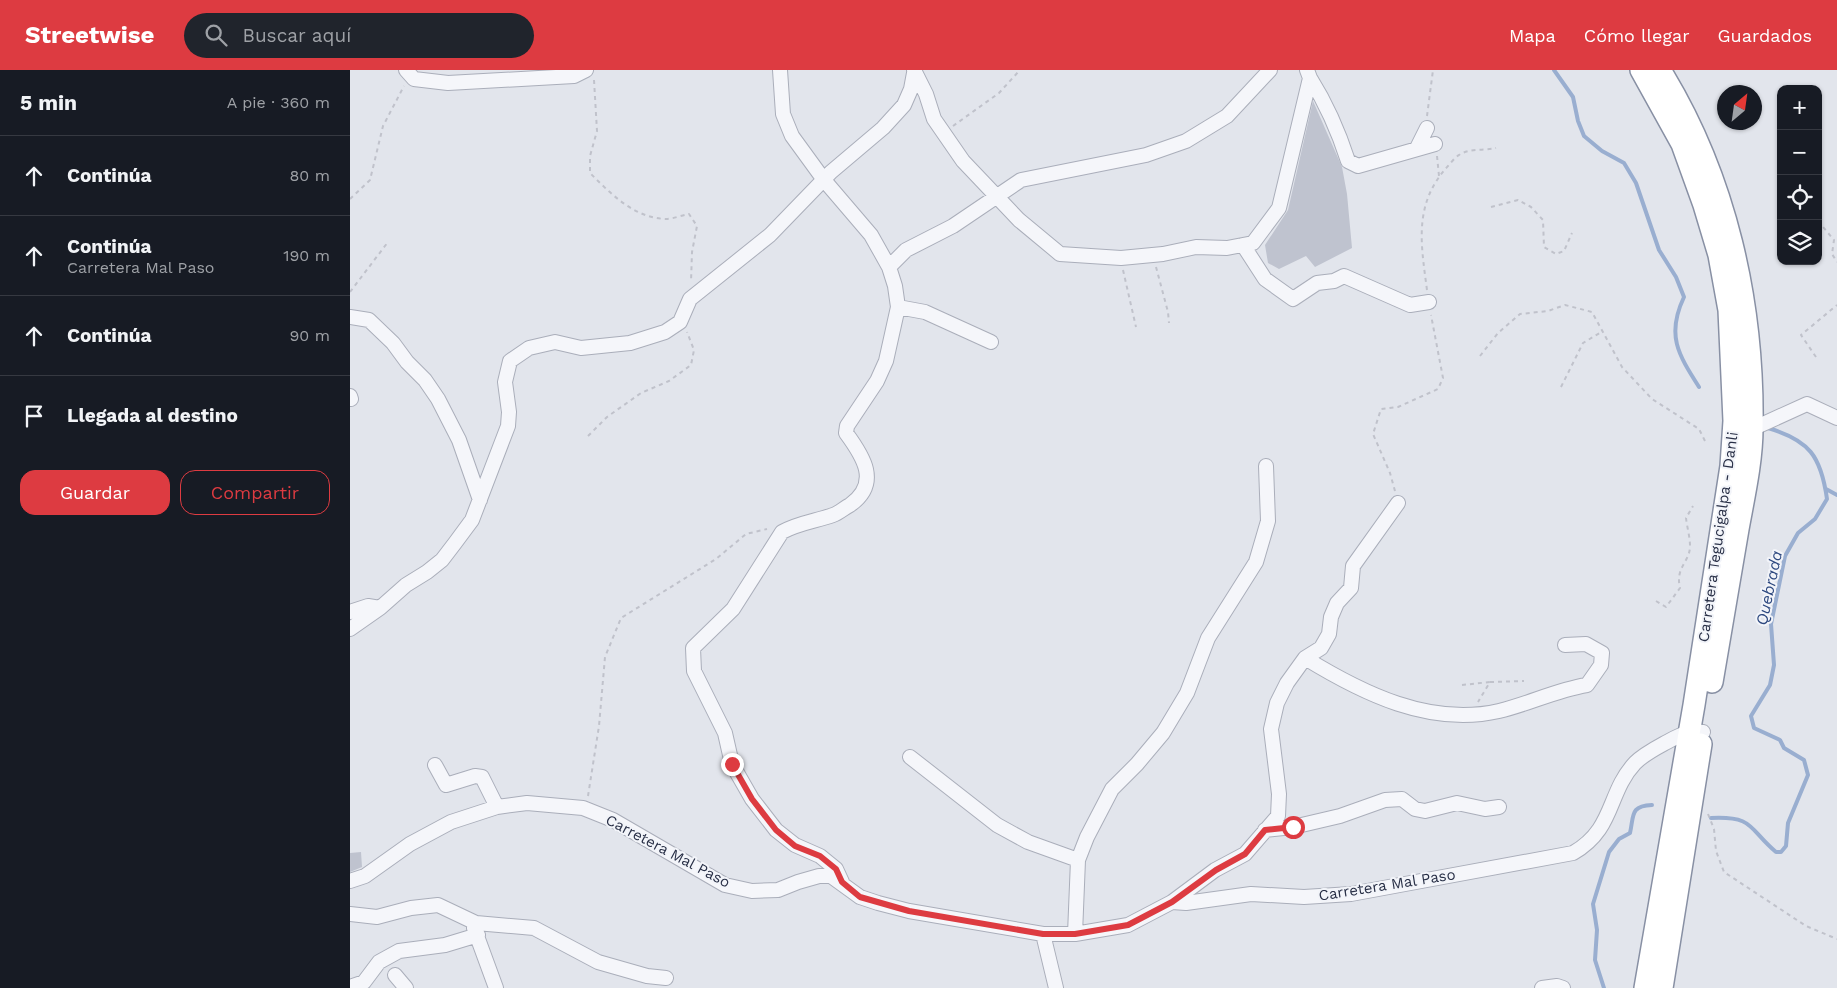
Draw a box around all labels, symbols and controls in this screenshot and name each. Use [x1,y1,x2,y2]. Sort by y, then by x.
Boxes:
search box [184,13,534,58]
text: Streetwise [25,21,154,49]
icon: search [202,21,230,49]
text: Buscar aquí [242,24,351,47]
text: Mapa [1509,25,1556,46]
text: Cómo llegar [1584,25,1690,46]
text: Guardados [1718,25,1812,46]
north arrow [1717,85,1762,130]
map controls [1777,85,1822,265]
button: + [1777,85,1822,130]
text: 5 min [20,90,77,115]
text: A pie · 360 m [227,93,330,112]
button: − [1777,130,1822,175]
icon: ahead [20,162,48,190]
text: Continúa [67,164,151,187]
text: 80 m [289,166,330,185]
button: locate [1777,175,1822,220]
button: layers [1777,220,1822,265]
text: Continúa [67,235,151,258]
icon: ahead [20,242,48,270]
text: 190 m [283,246,330,265]
text: Carretera Mal Paso [67,258,214,277]
icon: ahead [20,322,48,350]
text: Continúa [67,324,151,347]
text: 90 m [289,326,330,345]
icon: arrive [20,402,48,430]
text: Llegada al destino [67,404,238,427]
street label: Carretera Tegucigalpa - Danli [1694,431,1742,643]
button: Guardar [20,470,170,515]
button: Compartir [180,470,330,515]
water label: Quebrada [1752,549,1786,627]
route end [721,753,744,776]
street label: Carretera Mal Paso [603,811,733,891]
route start [1282,816,1305,839]
street label: Carretera Mal Paso [1317,865,1457,905]

